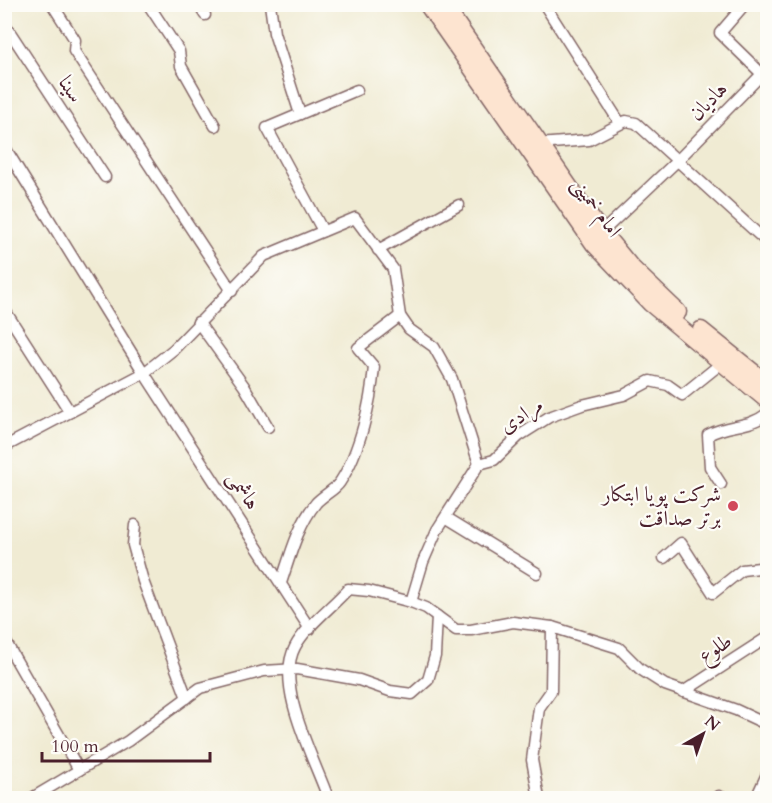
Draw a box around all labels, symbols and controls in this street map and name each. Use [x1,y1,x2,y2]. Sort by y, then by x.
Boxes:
street label: سینا [51,70,90,108]
street label: هادیان [682,75,734,127]
street label: امام خمینی [562,171,628,245]
street label: مرادی [494,390,549,440]
street label: هاشمی [220,465,267,515]
place label: شرکت پویا ابتکار برتر صداقت [600,480,721,533]
marker: شرکت پویا ابتکار برتر صداقت [726,499,740,513]
street label: طلوع [693,627,740,673]
north arrow [673,704,733,764]
text: N [700,710,724,736]
scale bar [42,725,210,763]
text: 100 m [51,734,99,759]

